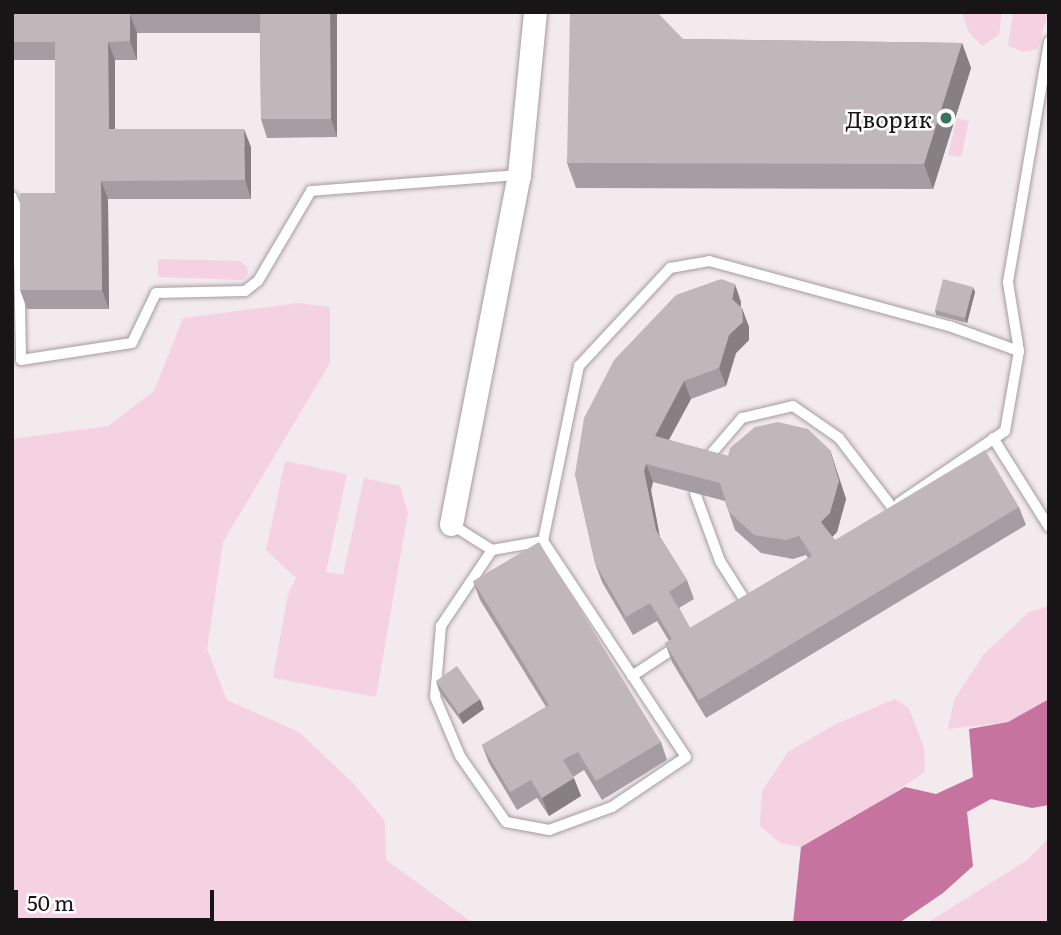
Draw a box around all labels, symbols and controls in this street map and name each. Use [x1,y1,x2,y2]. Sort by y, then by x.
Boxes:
place label: Дворик [846,104,932,132]
marker: Дворик [938,110,954,126]
scale bar [18,876,217,920]
text: 50 m [27,886,74,917]

